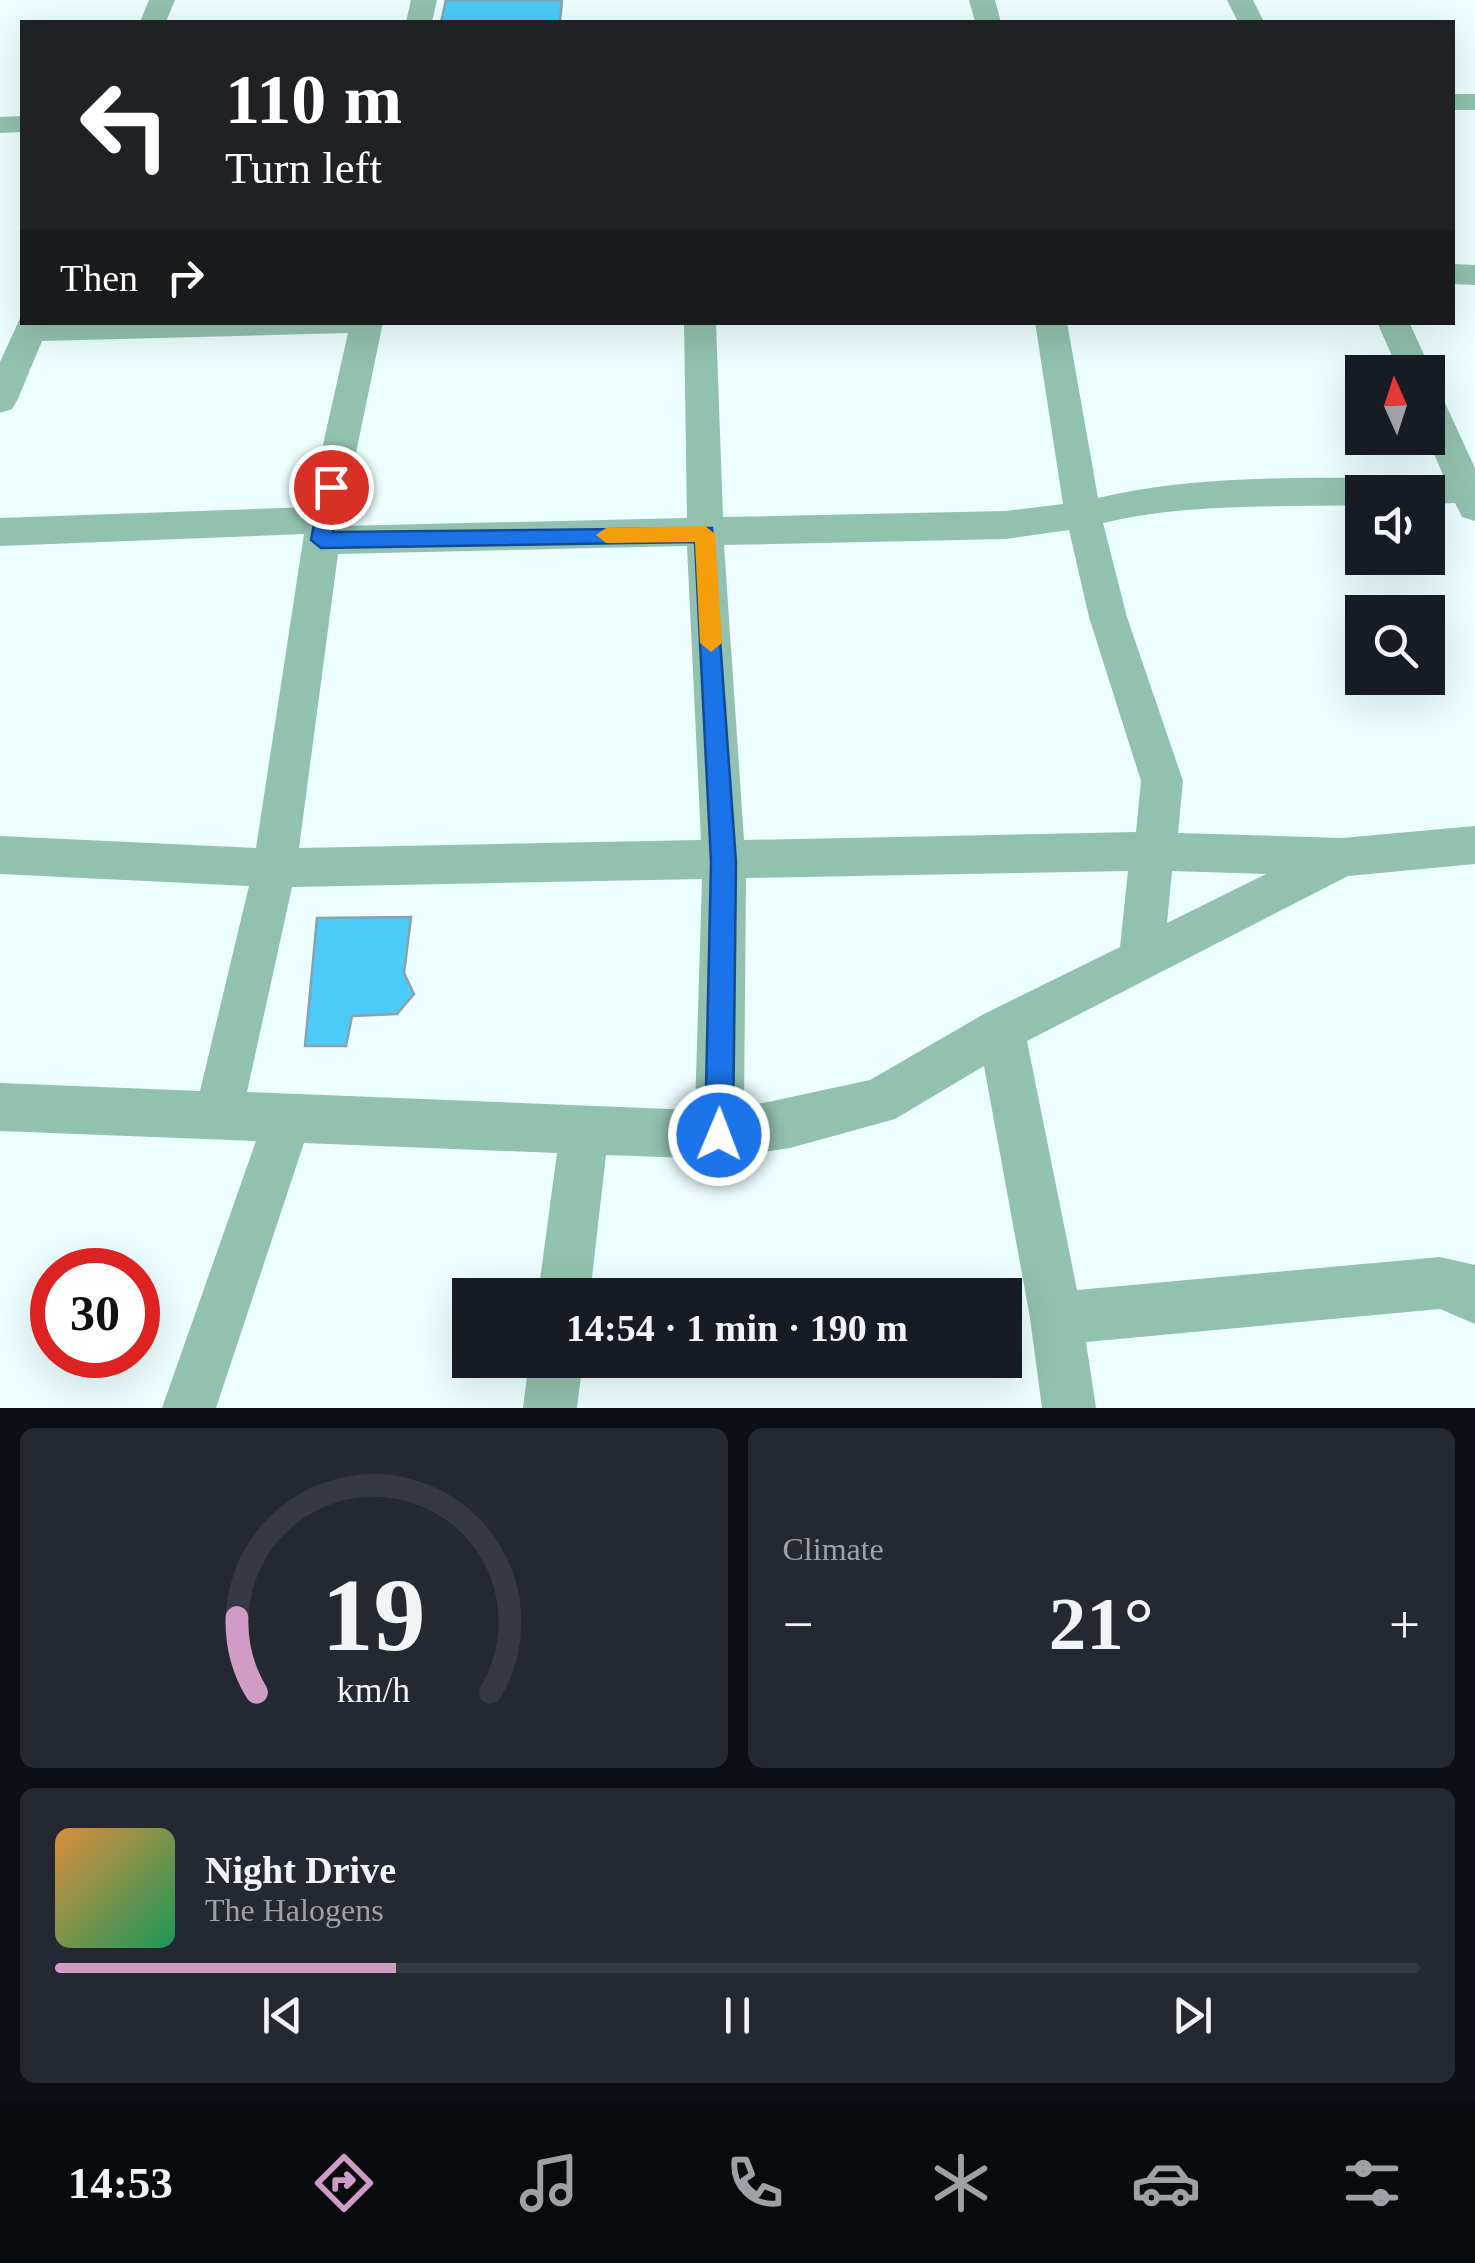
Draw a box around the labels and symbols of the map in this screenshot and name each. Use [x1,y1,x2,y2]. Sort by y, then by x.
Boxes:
north arrow [1345,355,1445,455]
pin [289,445,374,530]
position arrow [667,1083,771,1187]
speed limit sign: 30 [30,1248,160,1378]

